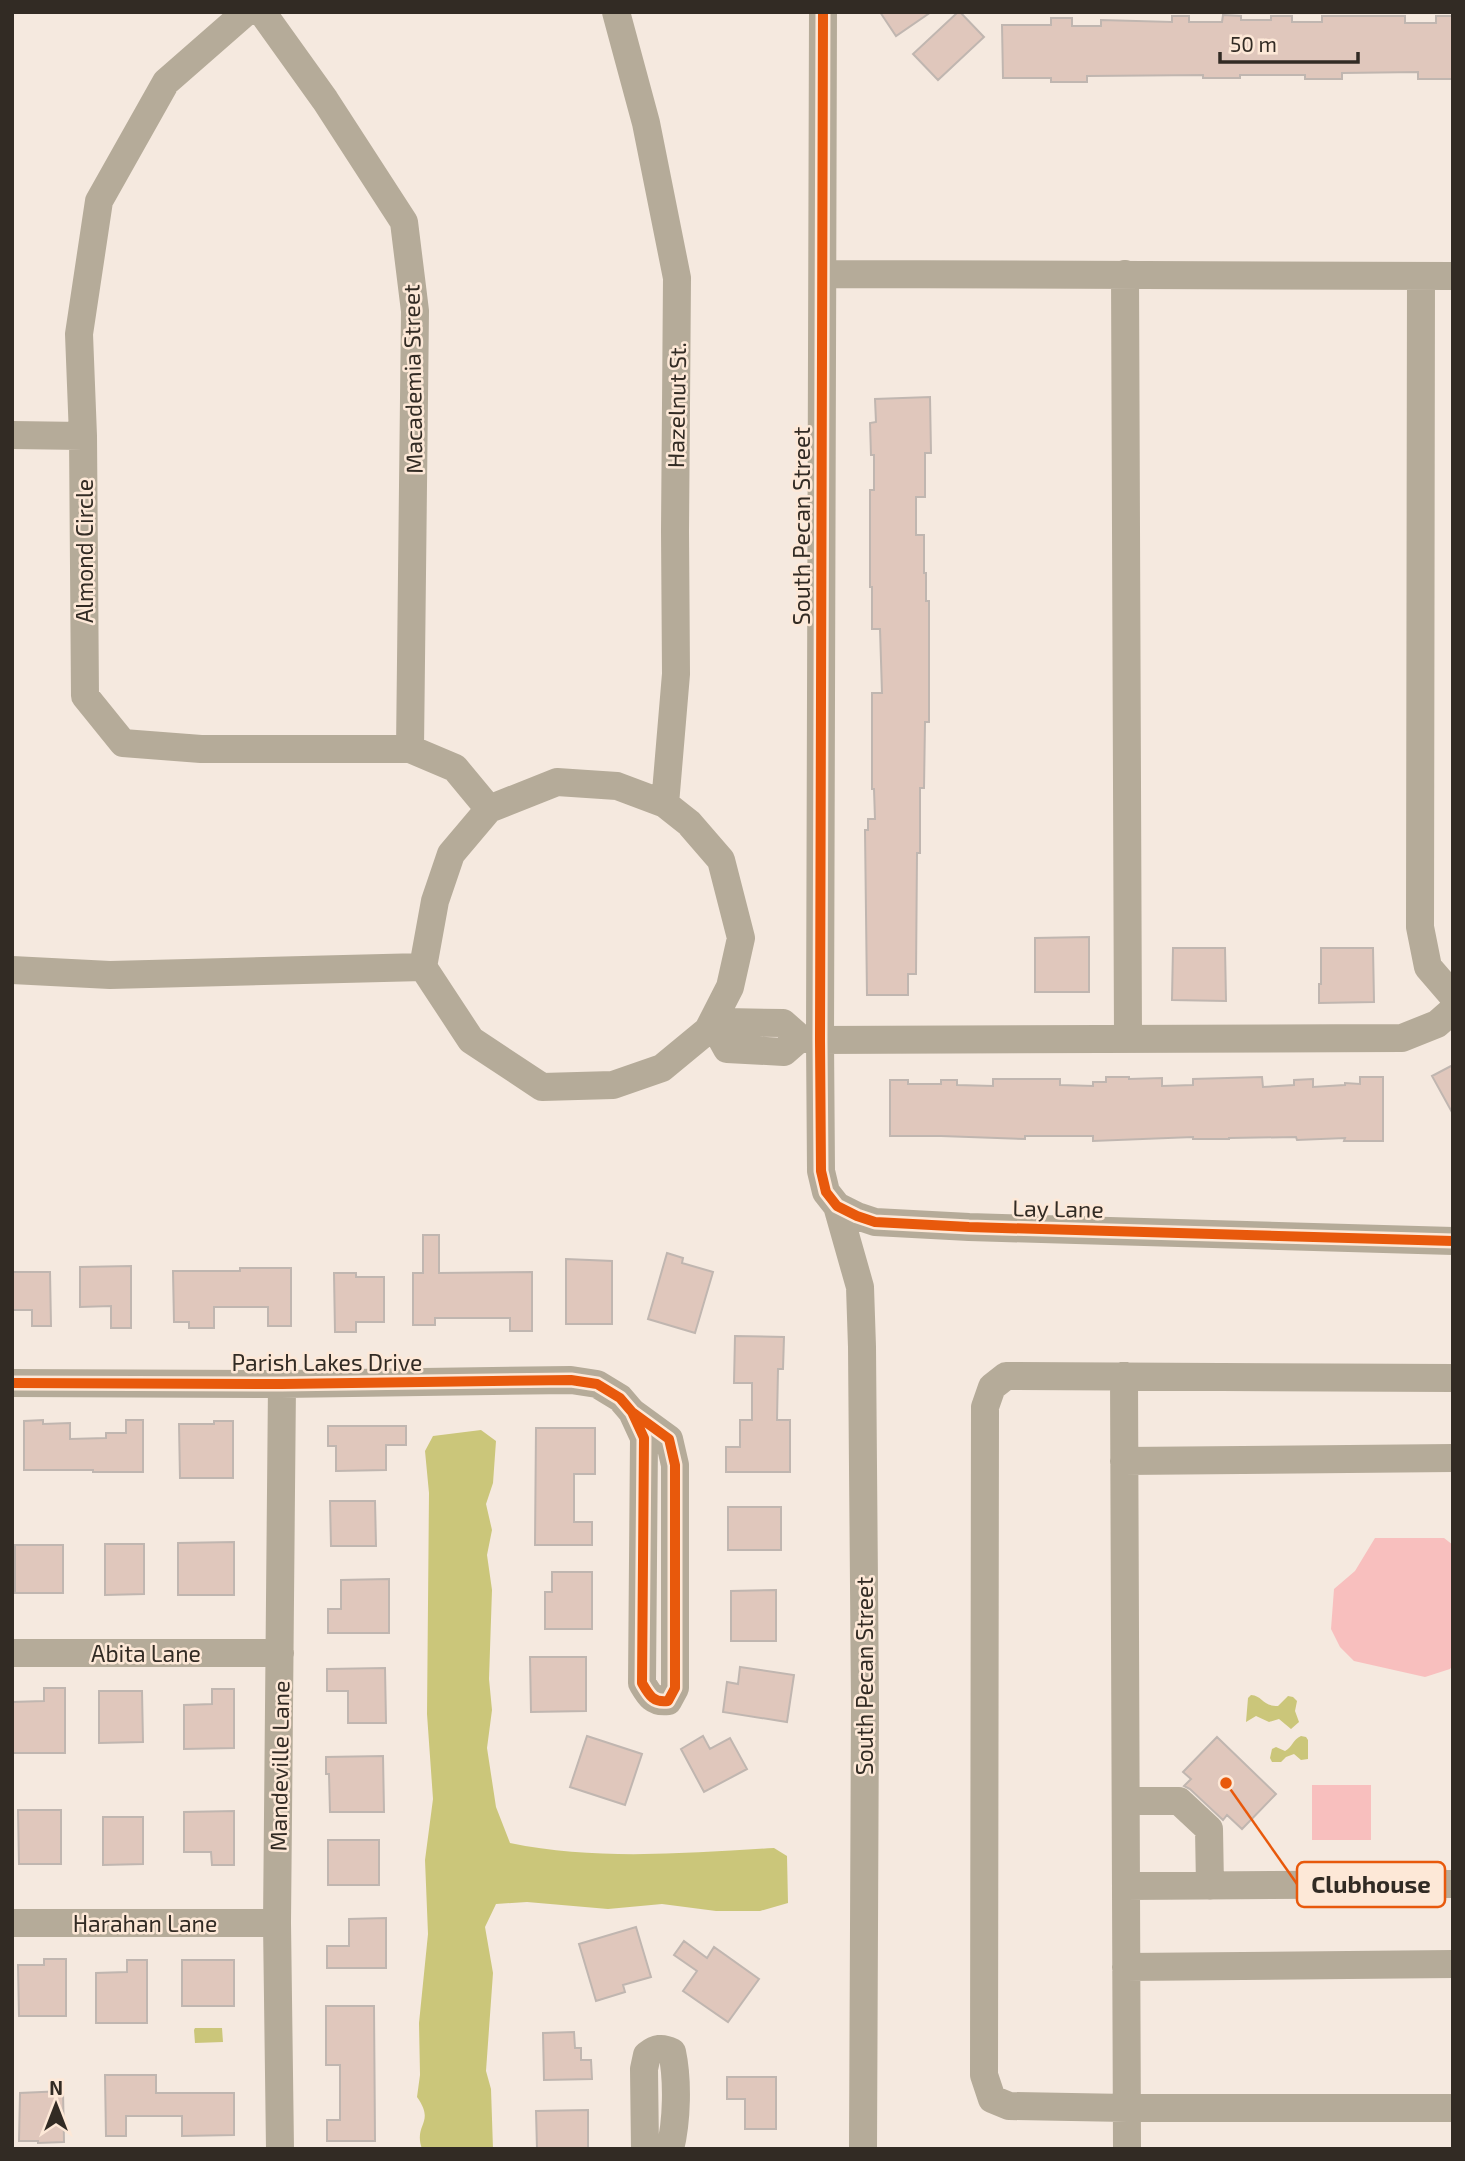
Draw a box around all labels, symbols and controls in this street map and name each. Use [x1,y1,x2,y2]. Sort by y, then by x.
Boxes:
scale bar [1220,21,1358,65]
text: 50 m [1230,31,1277,56]
street label: Macademia Street [396,284,428,474]
street label: Hazelnut St. [661,342,691,468]
street label: South Pecan Street [787,427,815,625]
street label: Almond Circle [70,479,98,623]
street label: Lay Lane [1012,1193,1104,1223]
street label: Parish Lakes Drive [232,1348,422,1376]
street label: South Pecan Street [850,1577,878,1775]
street label: Abita Lane [91,1639,201,1667]
street label: Mandeville Lane [264,1680,294,1852]
callout: Clubhouse [1297,1862,1445,1907]
text: Clubhouse [1311,1869,1431,1898]
street label: Harahan Lane [73,1909,217,1937]
north arrow [21,2070,91,2140]
text: N [49,2076,63,2099]

